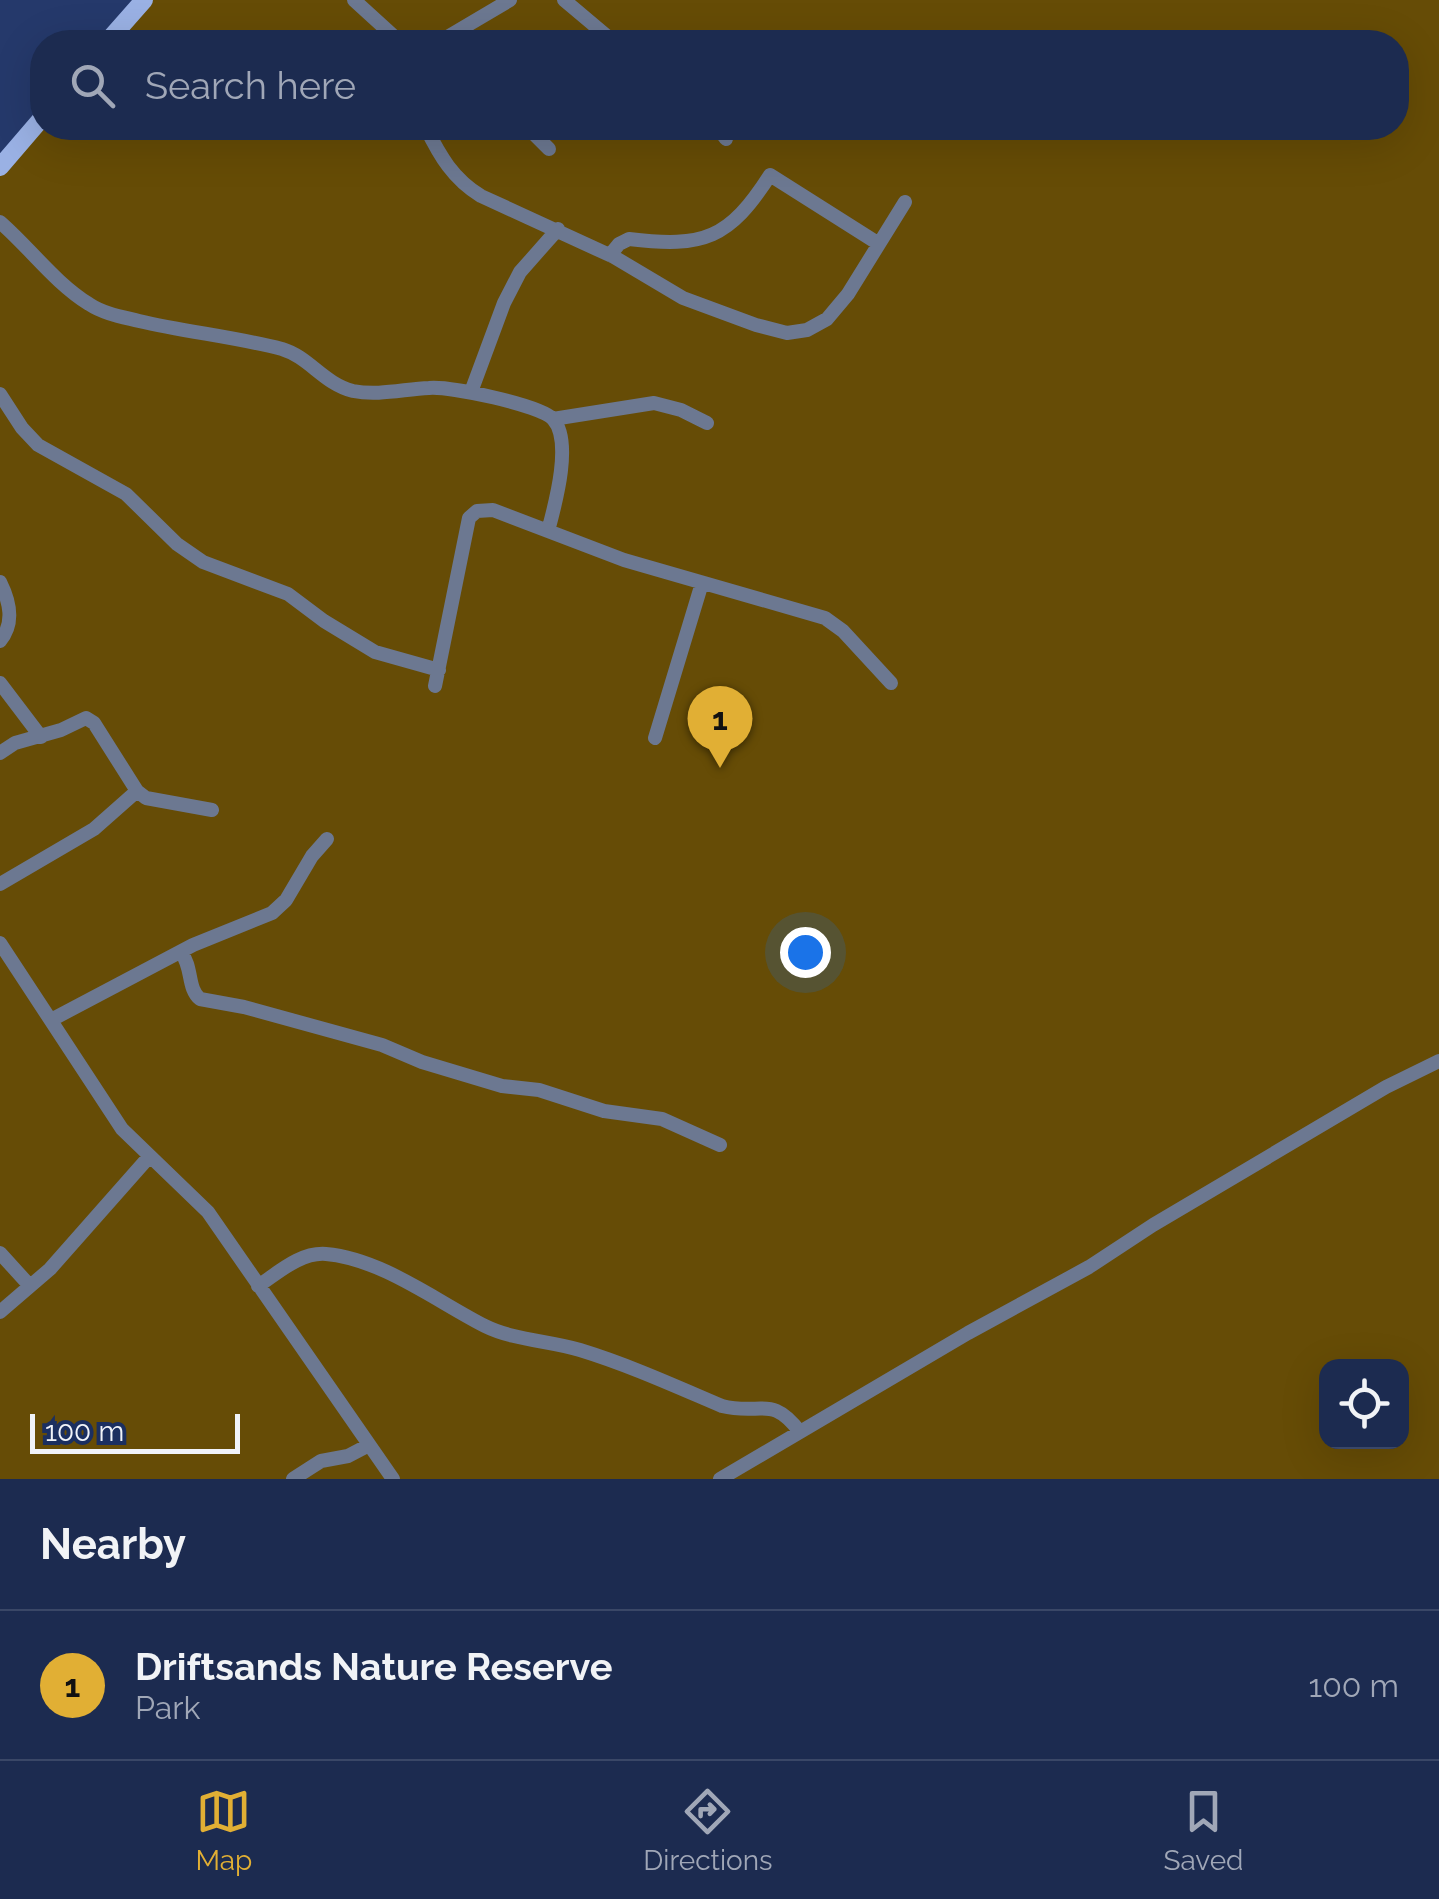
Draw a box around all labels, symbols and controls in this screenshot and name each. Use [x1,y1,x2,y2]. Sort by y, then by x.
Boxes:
search box [30,30,1409,140]
icon: search [65,58,120,113]
text: Search here [145,63,356,108]
pin: 1 [688,686,752,768]
your location [780,927,831,978]
map controls [1319,1359,1409,1449]
button: locate [1319,1359,1409,1449]
scale bar [30,1409,240,1454]
text: 100 m [45,1415,124,1448]
text: Nearby [40,1520,186,1569]
text: Driftsands Nature Reserve [135,1644,612,1689]
text: 1 [65,1667,80,1704]
text: 100 m [1309,1667,1399,1704]
text: Park [135,1689,200,1726]
tab: Map [195,1784,252,1877]
tab: Directions [643,1784,773,1877]
tab: Saved [1163,1784,1244,1877]

